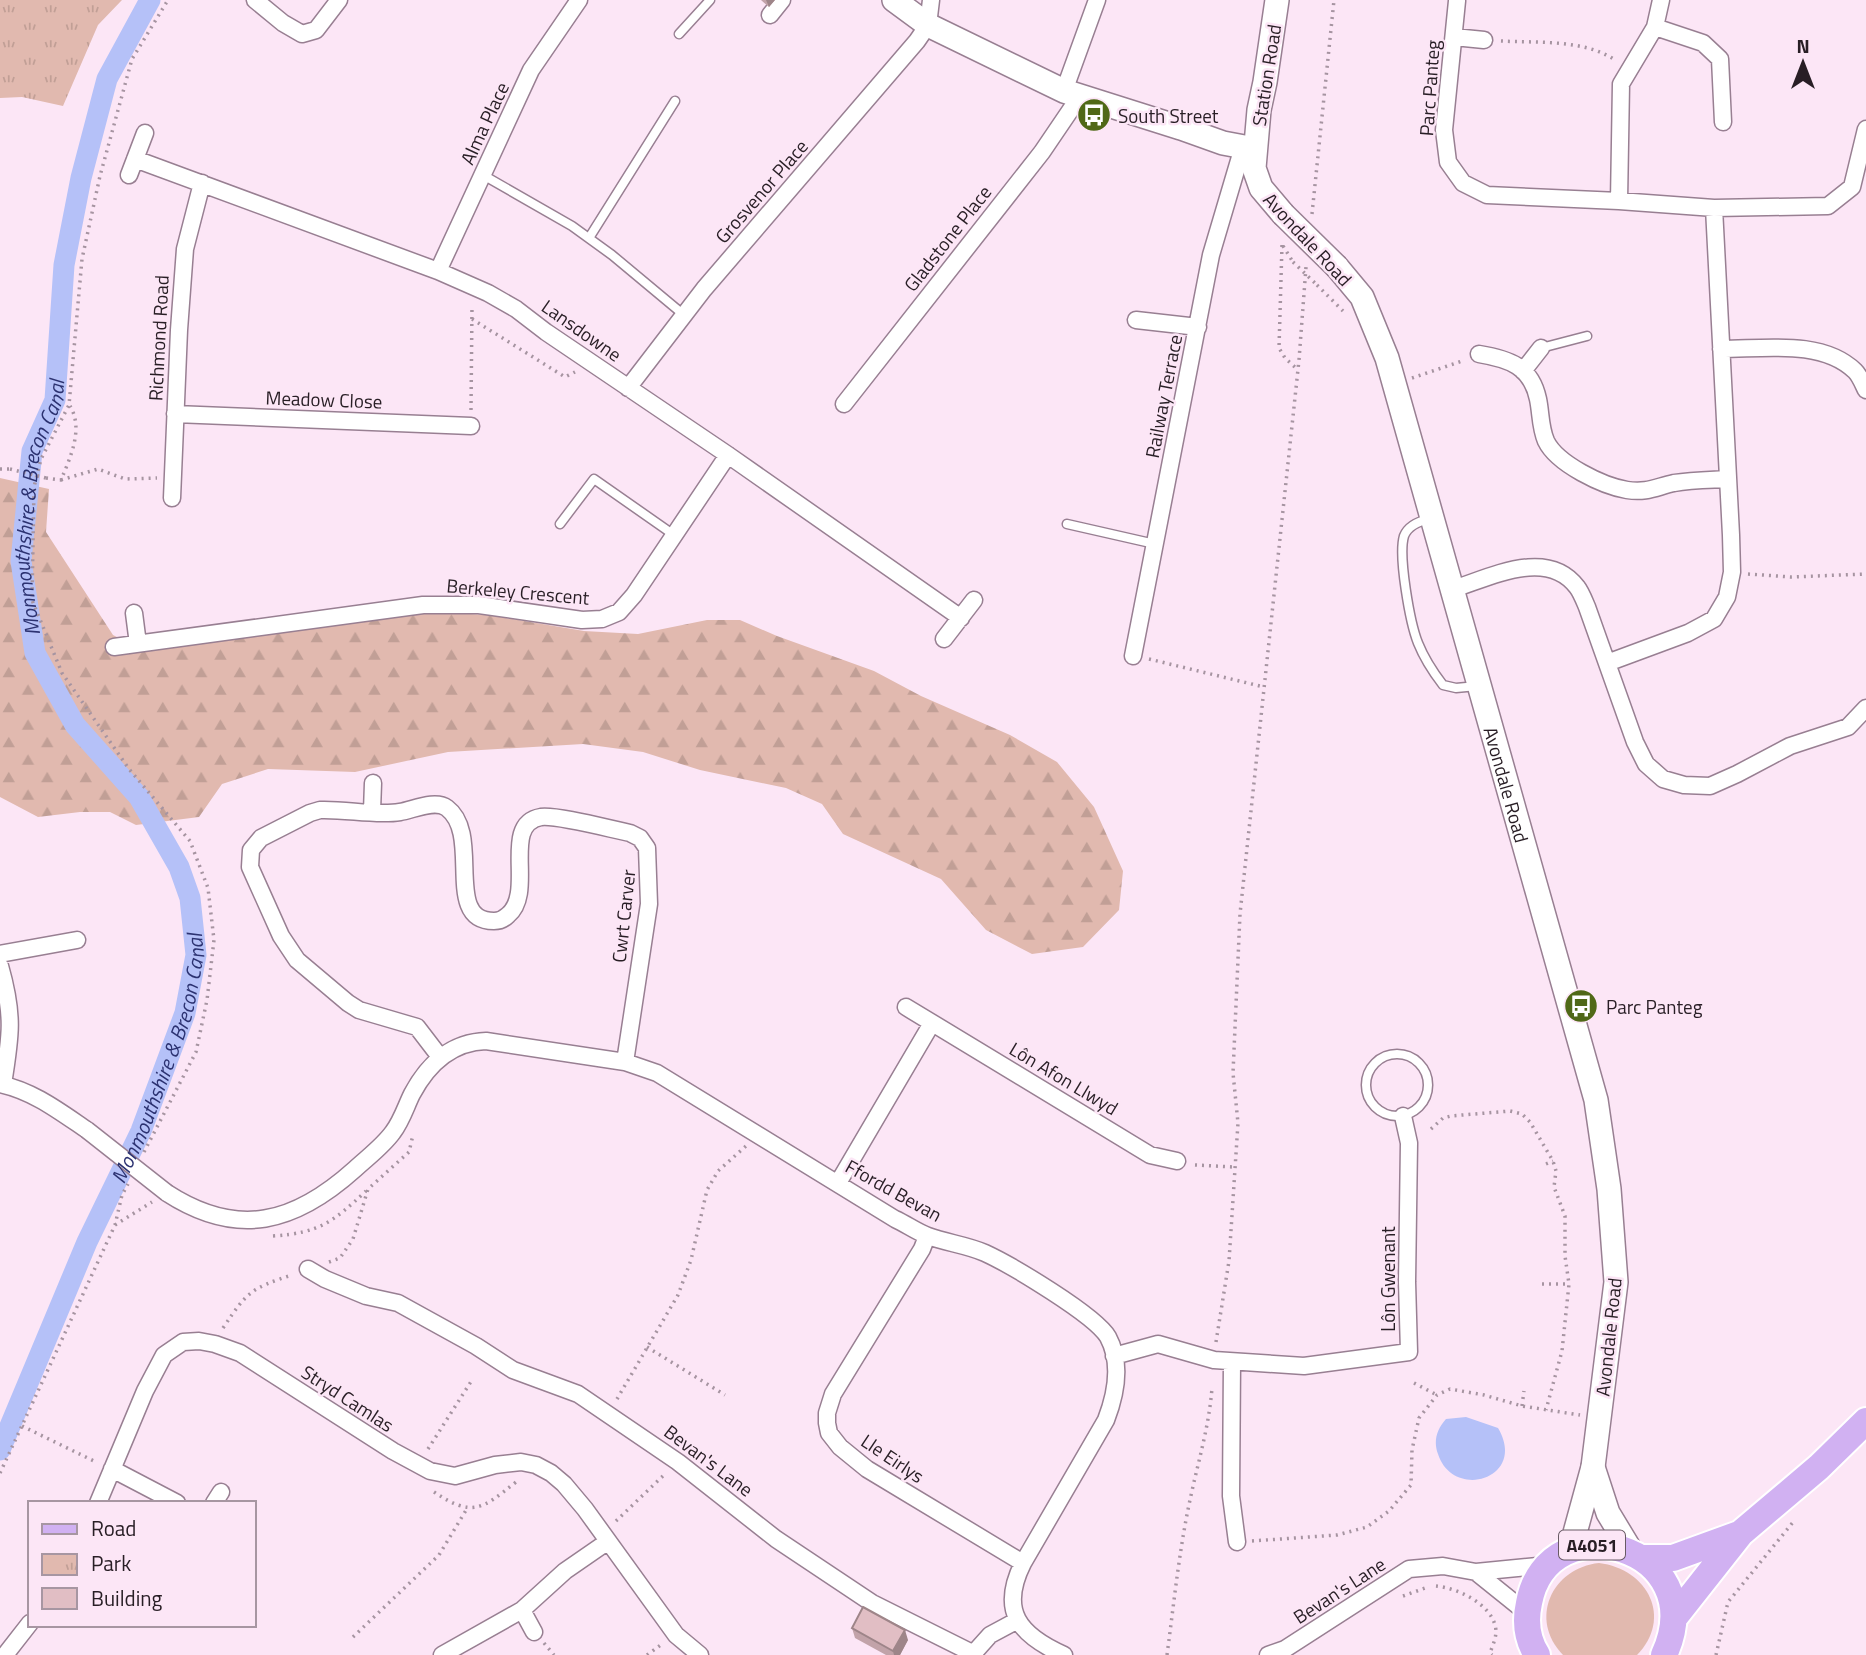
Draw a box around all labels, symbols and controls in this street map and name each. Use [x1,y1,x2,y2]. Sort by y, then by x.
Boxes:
street label: Station Road [1244,22,1288,128]
north arrow [1768,28,1838,98]
text: N [1796,31,1810,60]
street label: Parc Panteg [1411,39,1447,137]
street label: Alma Place [452,77,516,169]
bus stop icon: South Street [1075,96,1113,134]
place label: South Street [1118,101,1219,130]
street label: Grosvenor Place [708,133,814,249]
street label: Gladstone Place [896,179,998,297]
street label: Avondale Road [1257,186,1359,292]
street label: Richmond Road [140,274,176,402]
street label: Lansdowne [536,292,628,368]
street label: Railway Terrace [1137,332,1189,460]
water label: Monmouthshire & Brecon Canal [5,376,72,638]
street label: Meadow Close [265,382,383,416]
street label: Berkeley Crescent [445,570,591,612]
street label: Avondale Road [1477,723,1537,846]
street label: Cwrt Carver [604,868,642,964]
water label: Monmouthshire & Brecon Canal [102,930,212,1188]
bus stop icon: Parc Panteg [1562,987,1600,1025]
place label: Parc Panteg [1606,992,1703,1021]
street label: Lôn Afon Llwyd [1004,1034,1124,1122]
street label: Ffordd Bevan [840,1152,948,1228]
street label: Lôn Gwenant [1373,1226,1402,1332]
street label: Avondale Road [1587,1276,1629,1398]
street label: Stryd Camlas [296,1357,400,1439]
street label: Bevan's Lane [658,1417,760,1503]
street label: Lle Eirlys [856,1426,931,1490]
legend [28,1501,256,1627]
text: Road [91,1512,136,1544]
road number: A4051 [1559,1530,1625,1560]
text: Park [91,1547,131,1579]
street label: Bevan's Lane [1287,1549,1391,1631]
text: Building [91,1582,163,1614]

